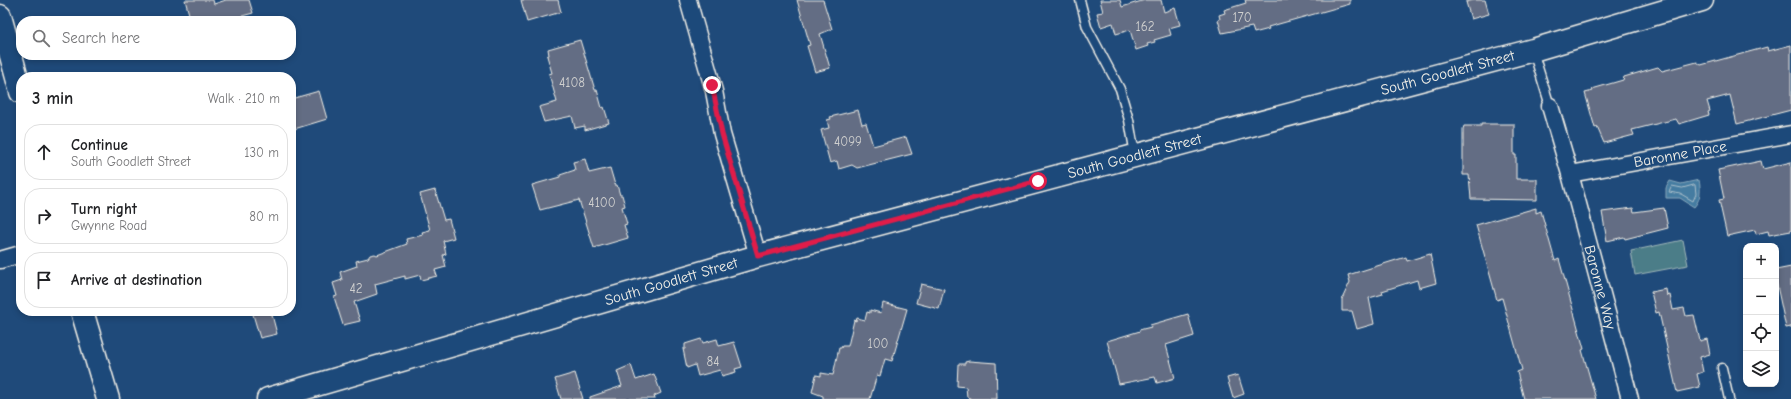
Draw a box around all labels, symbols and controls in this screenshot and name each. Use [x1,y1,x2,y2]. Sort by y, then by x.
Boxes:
house number: 170 [1232,10,1252,25]
search box [16,16,296,60]
house number: 162 [1136,19,1155,34]
icon: search [30,27,52,49]
text: Search here [62,29,140,47]
street label: South Goodlett Street [1379,46,1517,99]
house number: 4108 [559,75,585,90]
route end [703,76,721,94]
text: 3 min [32,89,73,108]
text: Walk · 210 m [208,91,280,106]
street label: South Goodlett Street [1066,129,1204,182]
house number: 4099 [834,134,862,149]
text: Continue [71,136,128,154]
street label: Baronne Place [1632,137,1729,171]
icon: ahead [33,141,55,163]
text: 130 m [244,145,279,160]
text: South Goodlett Street [71,154,190,169]
route start [1029,172,1047,190]
house number: 4100 [588,195,616,210]
text: Turn right [71,200,137,218]
icon: right [33,205,55,227]
text: 80 m [249,209,279,224]
text: Gwynne Road [71,218,147,233]
street label: Baronne Way [1580,243,1620,331]
map controls [1743,243,1779,387]
button: + [1743,243,1779,279]
street label: South Goodlett Street [603,253,741,309]
icon: arrive [33,269,55,291]
text: Arrive at destination [71,271,202,289]
button: − [1743,279,1779,315]
house number: 42 [349,281,363,296]
button: locate [1743,315,1779,351]
house number: 100 [868,336,889,351]
button: layers [1743,351,1779,387]
house number: 84 [707,354,720,369]

